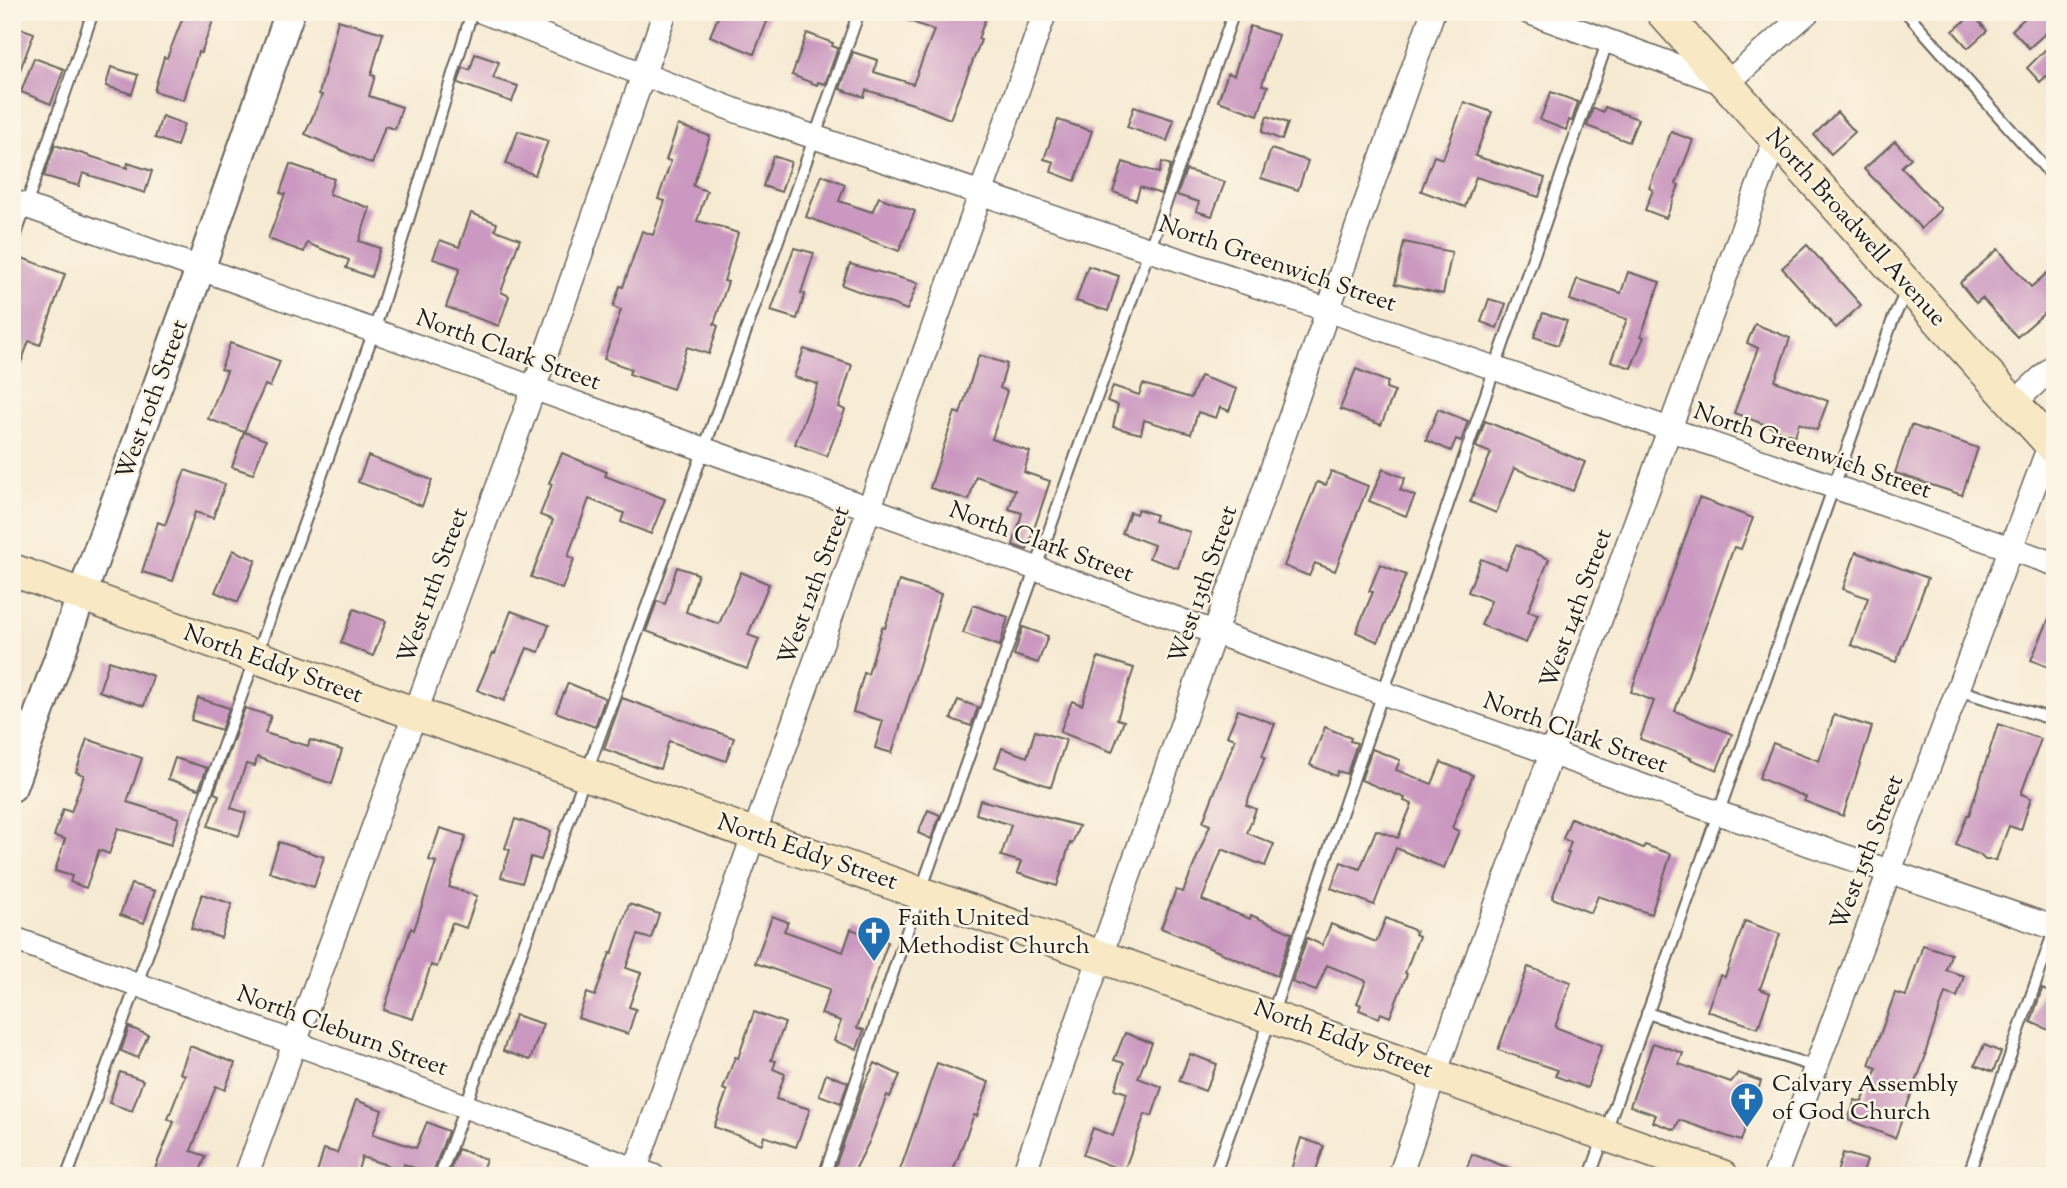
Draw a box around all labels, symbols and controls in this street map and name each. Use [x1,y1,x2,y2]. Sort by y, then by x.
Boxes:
street label: North Broadwell Avenue [1756,121,1954,335]
street label: North Greenwich Street [1154,208,1400,322]
street label: North Clark Street [411,302,605,400]
street label: West 10th Street [108,315,198,485]
street label: North Greenwich Street [1689,395,1935,509]
street label: North Clark Street [944,494,1138,592]
street label: West 13th Street [1161,501,1247,669]
street label: West 12th Street [770,502,860,670]
street label: West 11th Street [390,503,478,669]
street label: West 14th Street [1532,524,1622,694]
street label: North Eddy Street [179,617,367,713]
street label: North Clark Street [1478,685,1672,783]
street label: West 15th Street [1823,770,1913,936]
street label: North Eddy Street [712,806,902,900]
place label: Faith United Methodist Church [898,902,1090,964]
church icon: Faith United Methodist Church [855,914,893,963]
street label: North Cleburn Street [232,978,452,1086]
street label: North Eddy Street [1249,992,1437,1088]
place label: Calvary Assembly of God Church [1772,1068,1958,1130]
church icon: Calvary Assembly of God Church [1728,1080,1766,1129]

